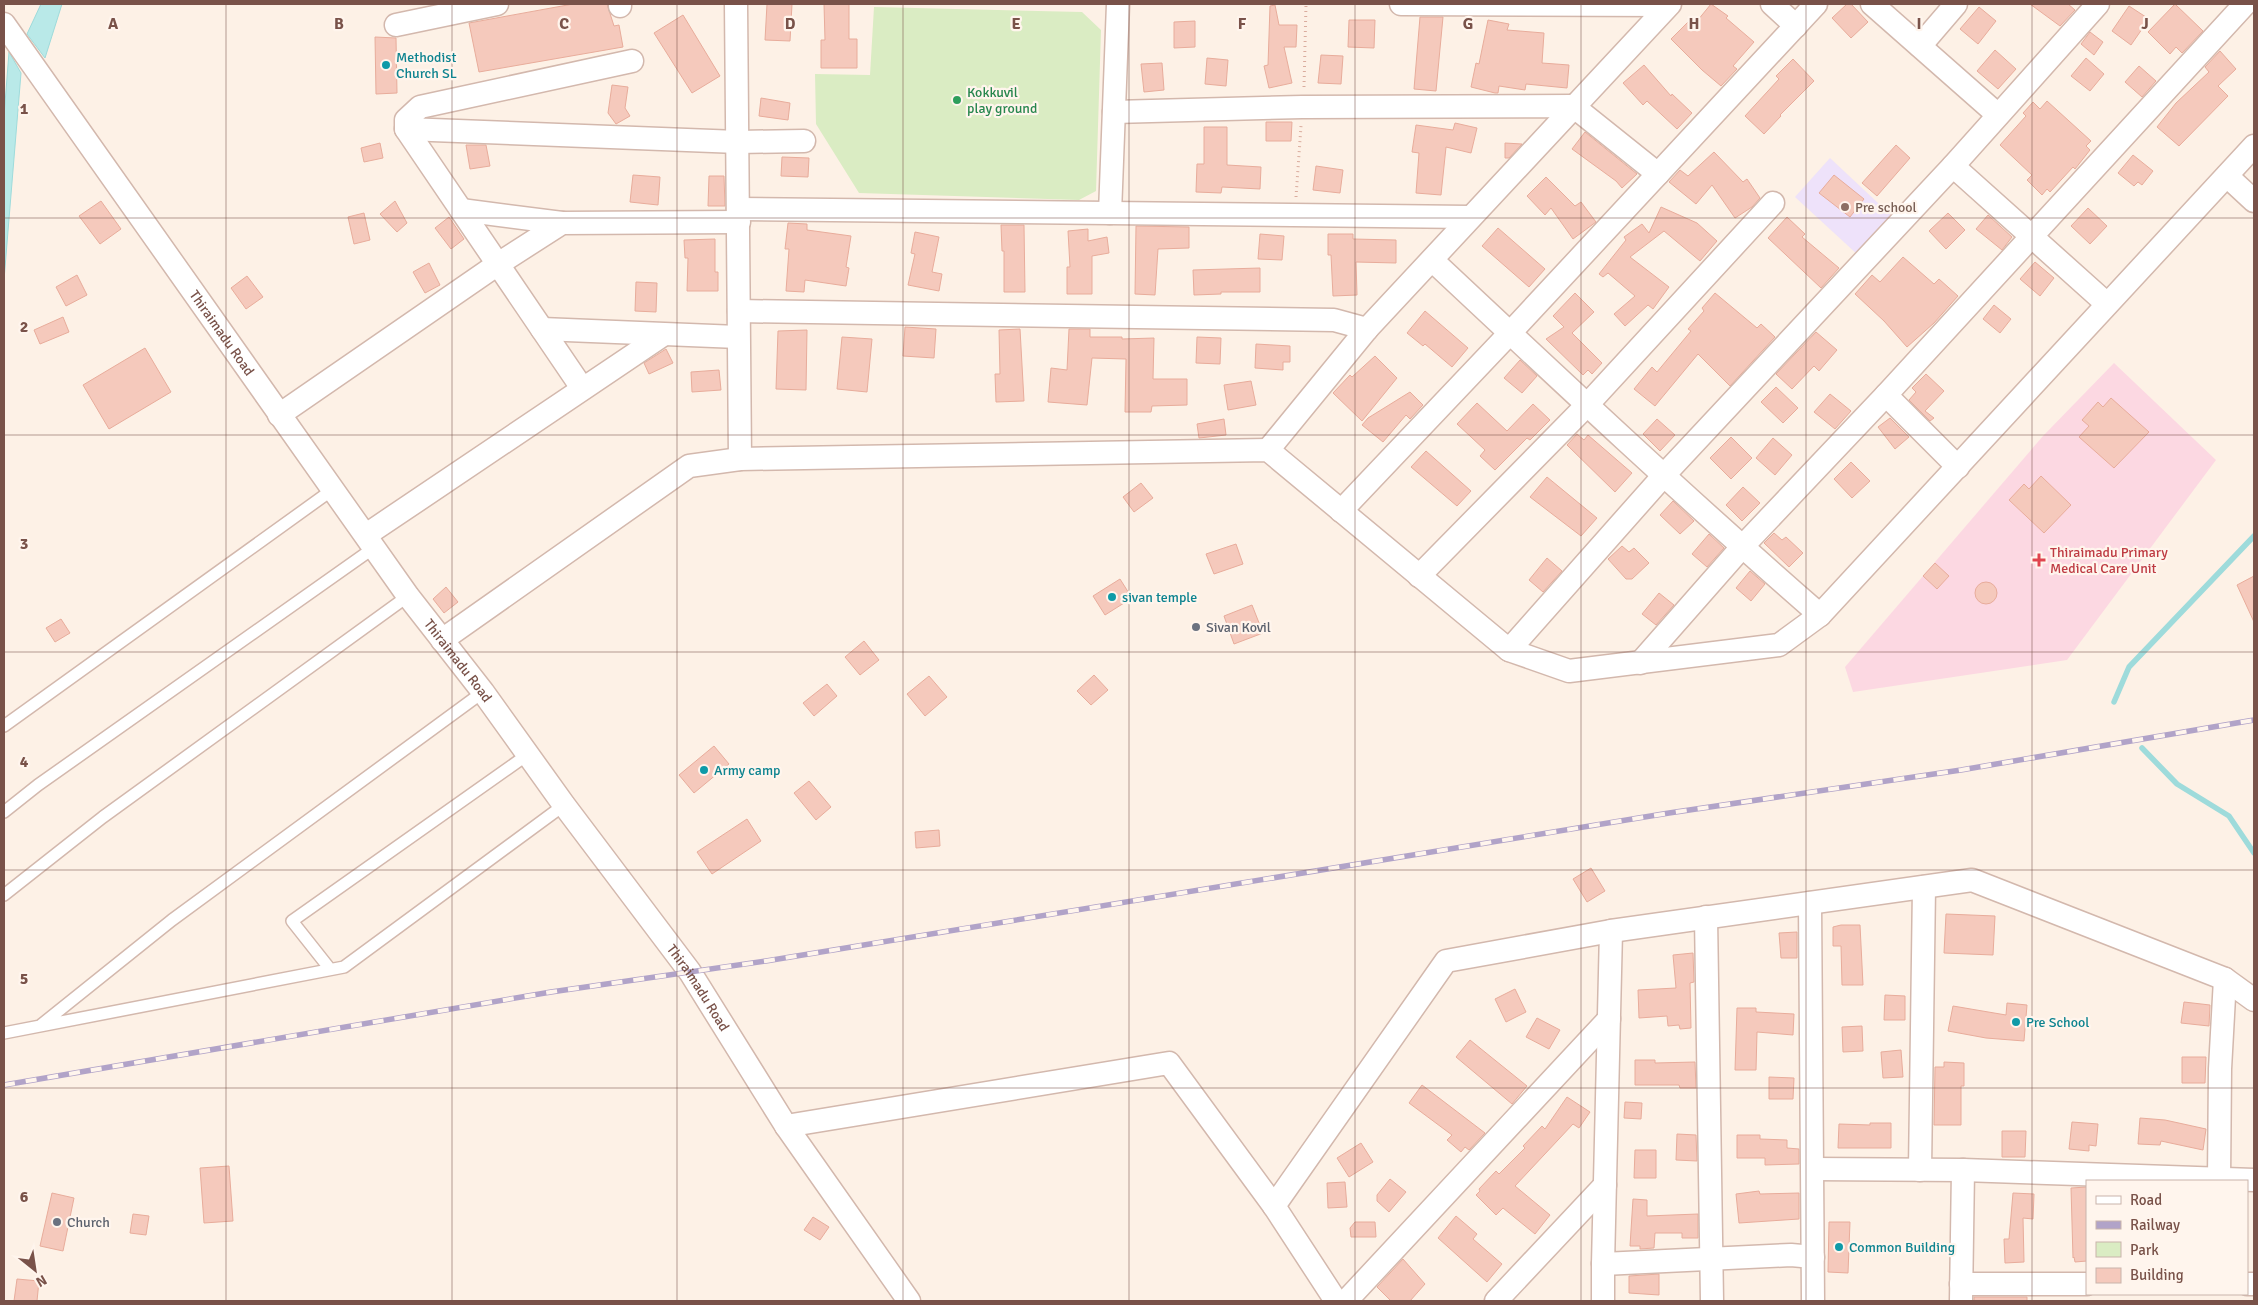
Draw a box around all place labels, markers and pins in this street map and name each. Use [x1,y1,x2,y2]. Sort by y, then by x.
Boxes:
place label: Methodist Church SL [396,49,457,82]
marker: Methodist Church SL [380,59,392,71]
place label: Kokkuvil play ground [967,84,1037,117]
marker: Kokkuvil play ground [951,94,963,106]
place label: Pre school [1855,199,1917,216]
marker: Pre school [1839,201,1851,213]
place label: Thiraimadu Primary Medical Care Unit [2050,544,2168,577]
marker: Thiraimadu Primary Medical Care Unit [2032,553,2046,567]
place label: sivan temple [1122,589,1197,606]
marker: sivan temple [1106,591,1118,603]
place label: Sivan Kovil [1206,619,1271,636]
marker: Sivan Kovil [1190,621,1202,633]
place label: Army camp [714,762,781,779]
marker: Army camp [698,764,710,776]
place label: Pre School [2026,1014,2089,1031]
marker: Pre School [2010,1016,2022,1028]
place label: Church [67,1214,110,1231]
marker: Church [51,1216,63,1228]
place label: Common Building [1849,1239,1955,1256]
marker: Common Building [1833,1241,1845,1253]

